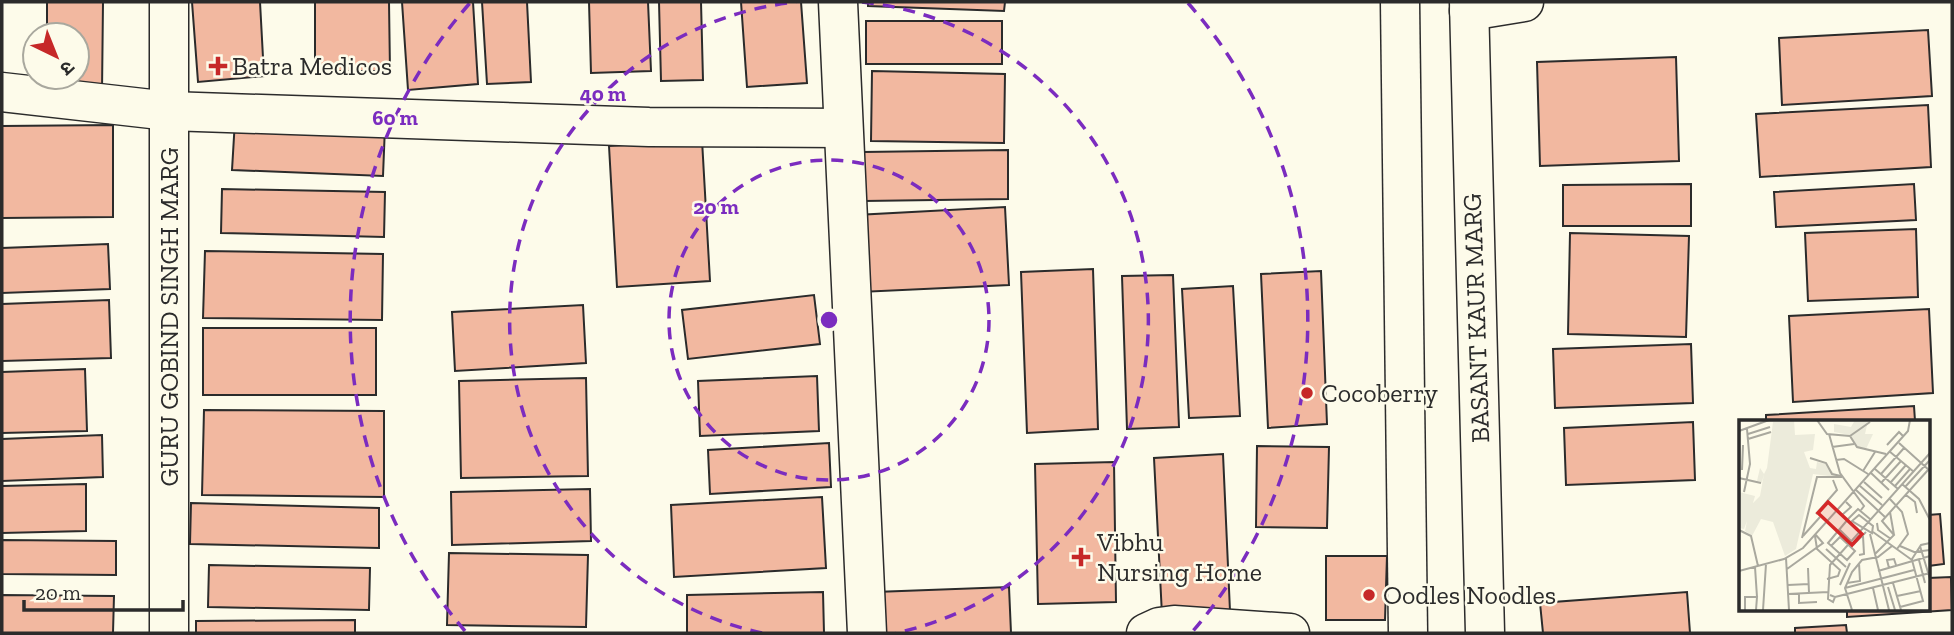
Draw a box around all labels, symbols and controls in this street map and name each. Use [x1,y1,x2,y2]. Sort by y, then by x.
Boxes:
north arrow [21,21,91,91]
place label: Batra Medicos [232,50,392,82]
text: उ [55,56,79,81]
marker: Batra Medicos [210,58,226,74]
text: 40 m [580,81,627,106]
text: 60 m [372,105,418,130]
street label: GURU GOBIND SINGH MARG [153,147,185,487]
street label: BASANT KAUR MARG [1456,193,1496,443]
text: 20 m [693,194,739,219]
centre of rings [817,308,841,332]
place label: Cocoberry [1321,377,1438,409]
marker: Cocoberry [1299,385,1315,401]
inset map [1739,420,1930,610]
place label: Vibhu Nursing Home [1096,526,1262,588]
marker: Vibhu Nursing Home [1071,547,1091,567]
scale bar [24,568,184,612]
place label: Oodles Noodles [1383,579,1556,611]
text: 20 m [35,580,81,605]
marker: Oodles Noodles [1361,587,1377,603]

